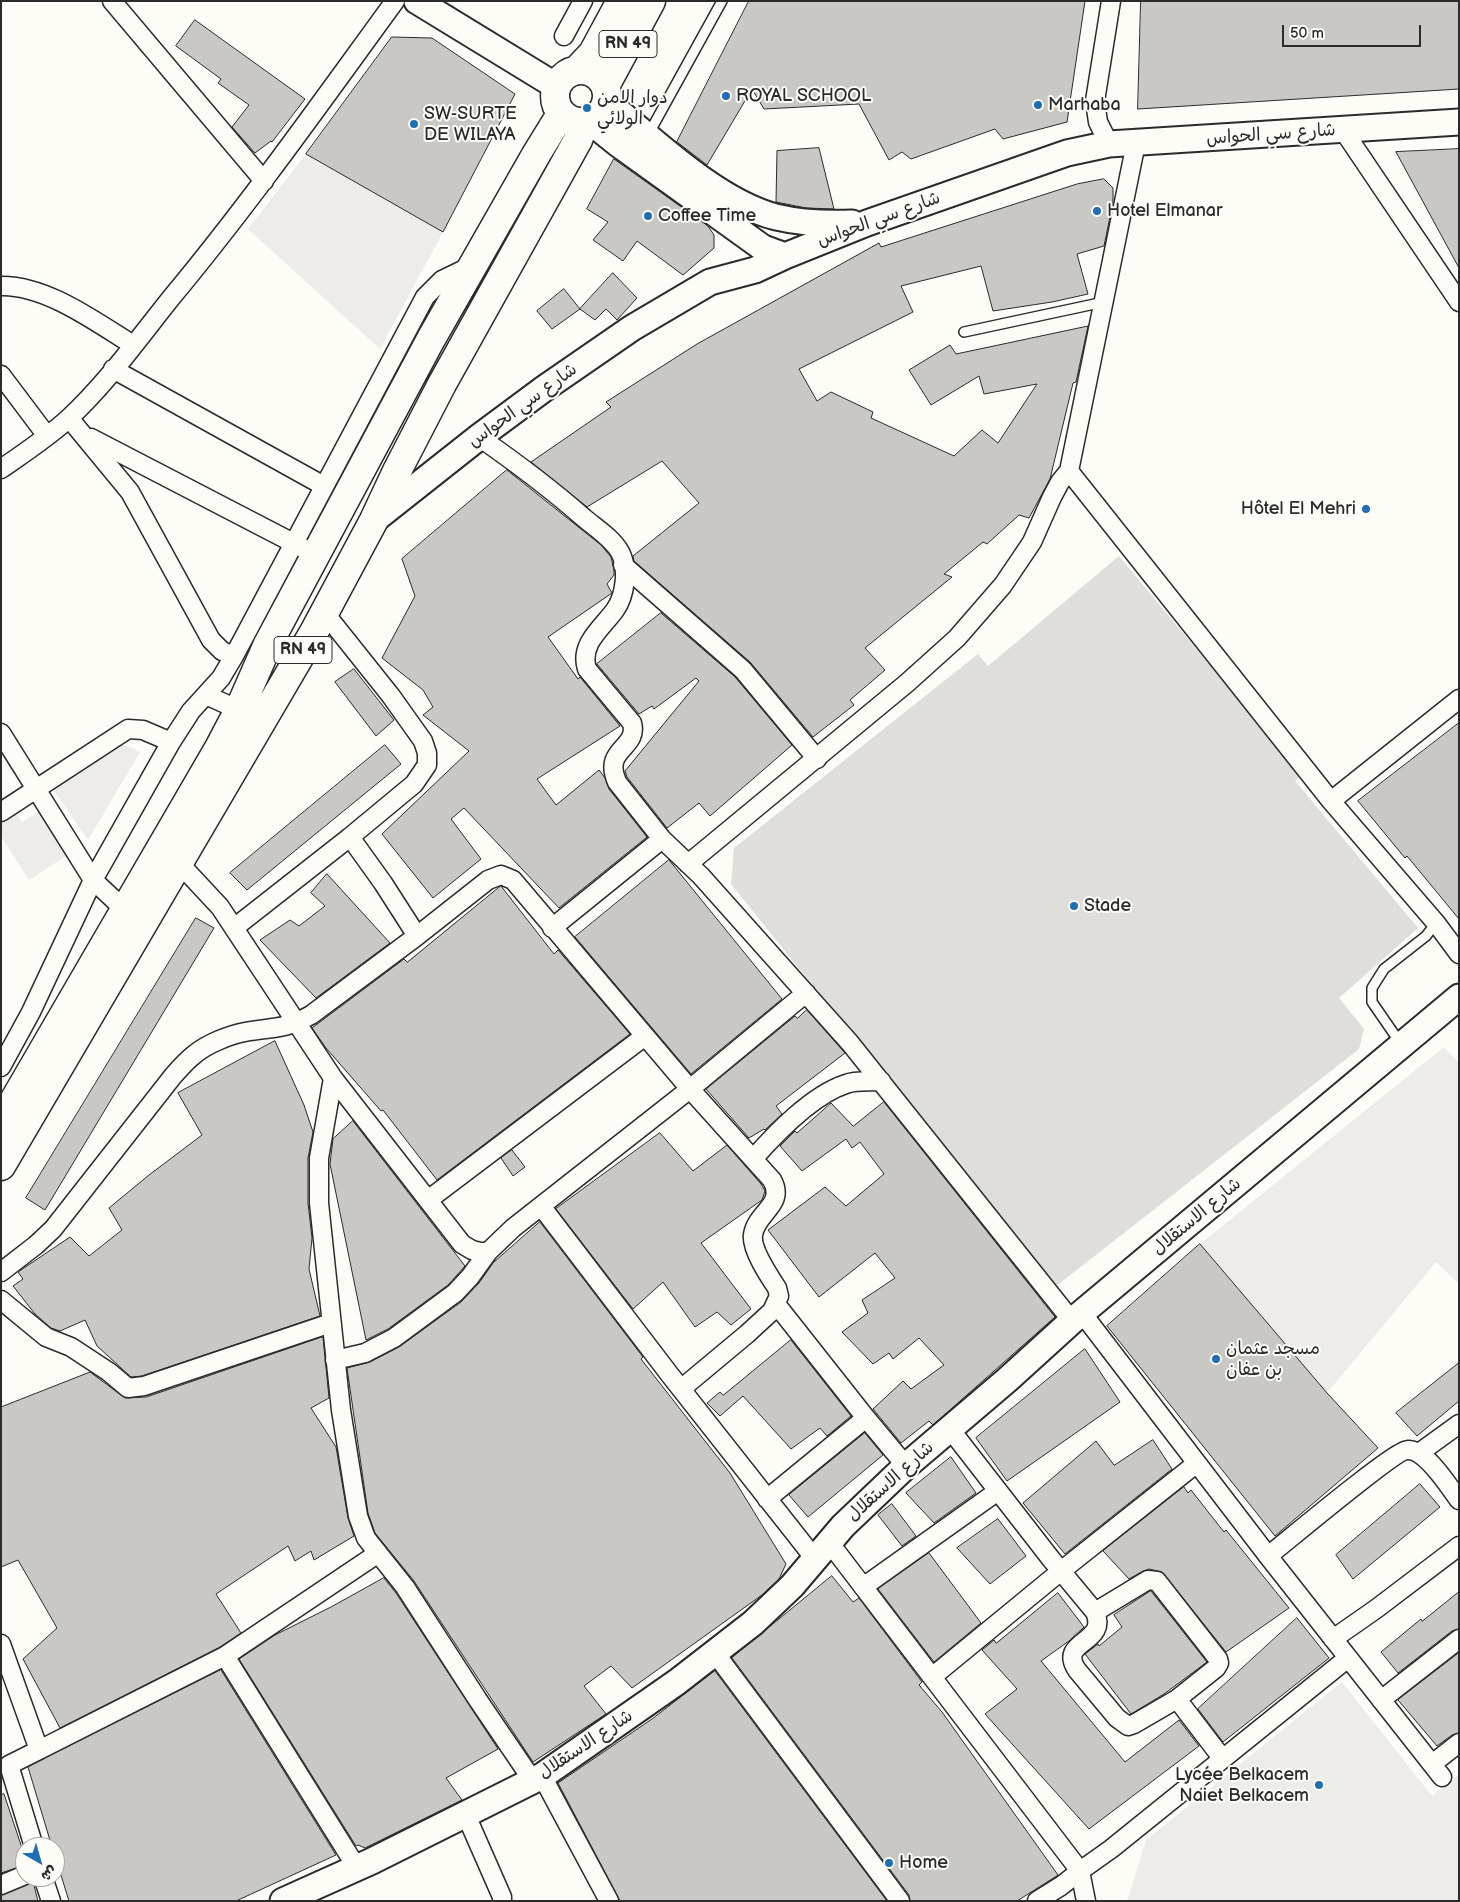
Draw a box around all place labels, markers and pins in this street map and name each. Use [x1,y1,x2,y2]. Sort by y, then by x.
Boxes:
place label: ROYAL SCHOOL [736,85,871,107]
place label: دوار الامن الولائي [597,87,668,130]
marker: ROYAL SCHOOL [720,90,732,102]
place label: Marhaba [1048,94,1121,116]
marker: Marhaba [1032,99,1044,111]
marker: دوار الامن الولائي [581,102,593,114]
place label: SW-SURTE DE WILAYA [424,103,517,146]
marker: SW-SURTE DE WILAYA [408,118,420,130]
place label: Hotel Elmanar [1107,200,1222,222]
place label: Coffee Time [658,205,756,227]
marker: Hotel Elmanar [1091,205,1103,217]
marker: Coffee Time [642,210,654,222]
place label: Hôtel El Mehri [1241,498,1356,520]
marker: Hôtel El Mehri [1360,503,1372,515]
place label: Stade [1084,895,1131,917]
marker: Stade [1068,900,1080,912]
place label: مسجد عثمان بن عفان [1226,1338,1320,1380]
marker: مسجد عثمان بن عفان [1210,1353,1222,1365]
place label: Lycée Belkacem Naiet Belkacem [1175,1764,1309,1806]
marker: Lycée Belkacem Naiet Belkacem [1313,1779,1325,1791]
place label: Home [899,1852,948,1874]
marker: Home [883,1857,895,1869]

